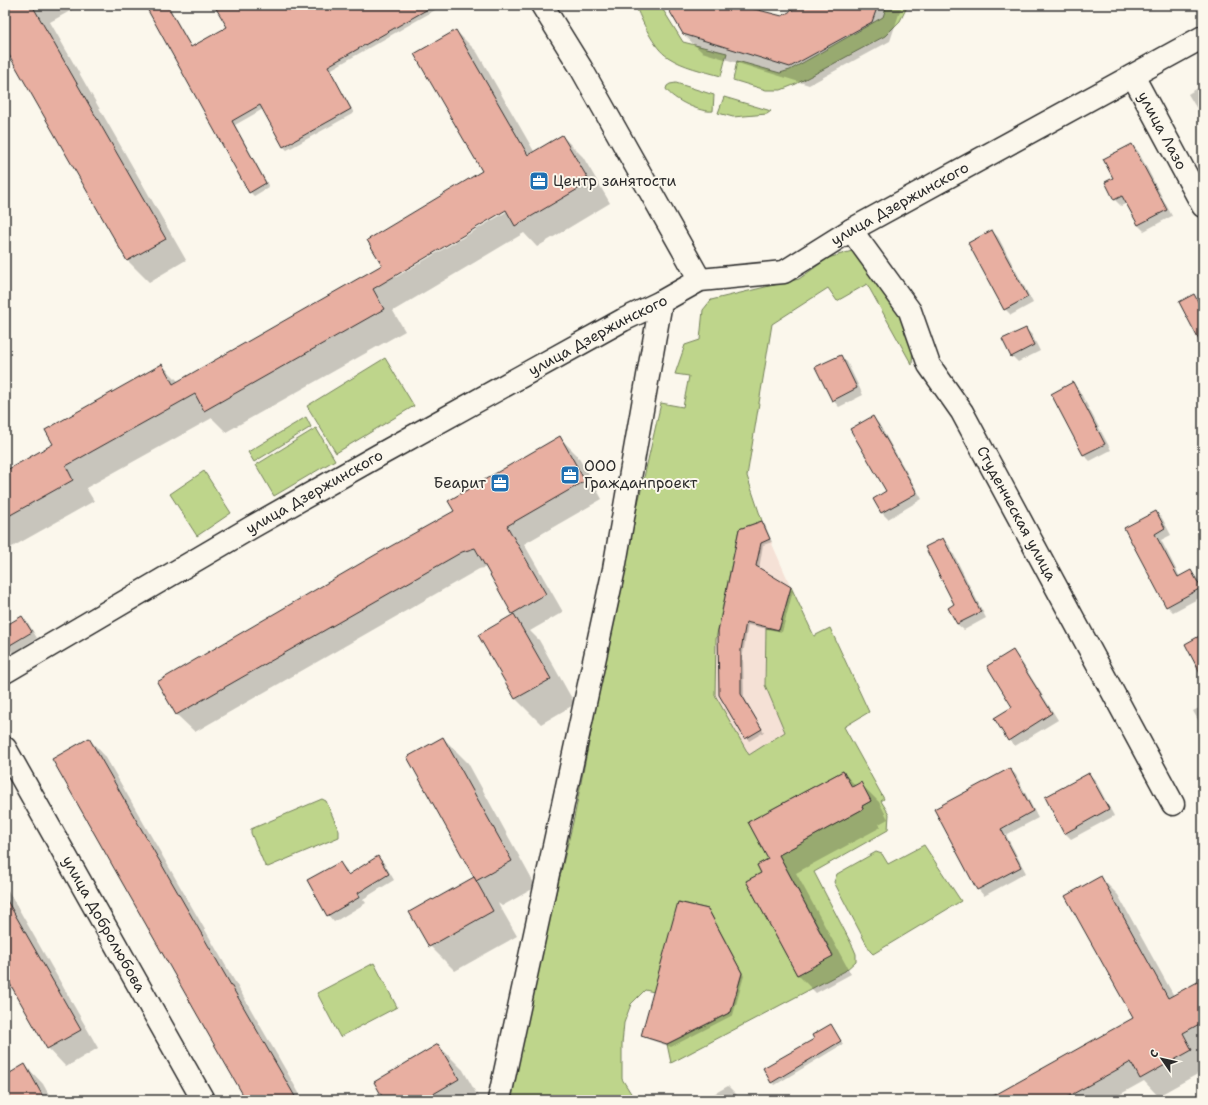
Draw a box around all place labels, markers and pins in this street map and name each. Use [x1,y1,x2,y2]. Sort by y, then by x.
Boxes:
office icon: Центр занятости [528,170,550,192]
place label: Центр занятости [553,171,676,191]
place label: ООО Гражданпроект [584,456,698,493]
office icon: ООО Гражданпроект [559,464,581,486]
office icon: Беарит [489,472,511,494]
place label: Беарит [433,473,486,493]

